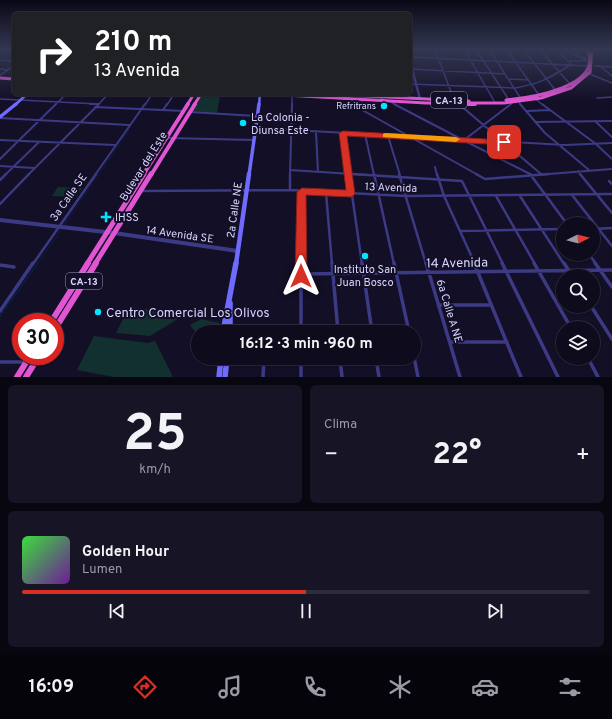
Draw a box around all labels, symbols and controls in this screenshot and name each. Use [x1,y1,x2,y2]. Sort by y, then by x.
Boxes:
text: 210 m [94,25,172,61]
icon: right [28,28,80,80]
text: 13 Avenida [94,60,180,83]
road number: CA-13 [431,92,467,108]
place label: Refritrans [336,101,376,112]
marker: Refritrans [379,101,389,111]
place label: La Colonia - Diunsa Este [251,111,310,138]
marker: La Colonia - Diunsa Este [238,118,248,128]
pin [487,125,521,159]
street label: Bulevar del Este [117,129,171,204]
icon: arrive [493,131,515,153]
street label: 3a Calle SE [47,171,90,224]
street label: 13 Avenida [365,180,418,196]
street label: 2a Calle NE [224,181,246,239]
marker: IHSS [100,211,112,223]
place label: IHSS [115,211,139,225]
north arrow [556,217,600,261]
map controls [556,217,600,365]
street label: 14 Avenida SE [145,223,215,247]
marker: Instituto San Juan Bosco [360,251,370,261]
position arrow [280,255,322,297]
street label: 14 Avenida [426,255,488,273]
place label: Instituto San Juan Bosco [334,263,396,290]
button: search [556,269,600,313]
road number: CA-13 [66,273,102,289]
street label: 6a Calle A NE [433,278,465,345]
place label: Centro Comercial Los Olivos [106,306,270,322]
marker: Centro Comercial Los Olivos [93,307,103,317]
speed limit sign: 30 [12,313,64,365]
button: layers [556,321,600,365]
text: 16:12 · 3 min · 960 m [239,335,373,354]
text: 25 [123,403,187,469]
text: Clima [324,417,357,433]
text: 22° [432,437,482,474]
text: − [324,442,338,469]
text: + [576,442,590,469]
text: km/h [139,462,171,478]
text: Golden Hour [82,543,169,562]
text: Lumen [82,562,122,578]
icon: previous [106,600,128,622]
icon: pause [295,600,317,622]
icon: next [484,600,506,622]
icon: directions [131,673,159,701]
icon: music [216,673,244,701]
icon: phone [301,673,329,701]
icon: climate [386,673,414,701]
icon: car [471,673,499,701]
icon: filters [556,673,584,701]
text: 16:09 [28,676,74,699]

